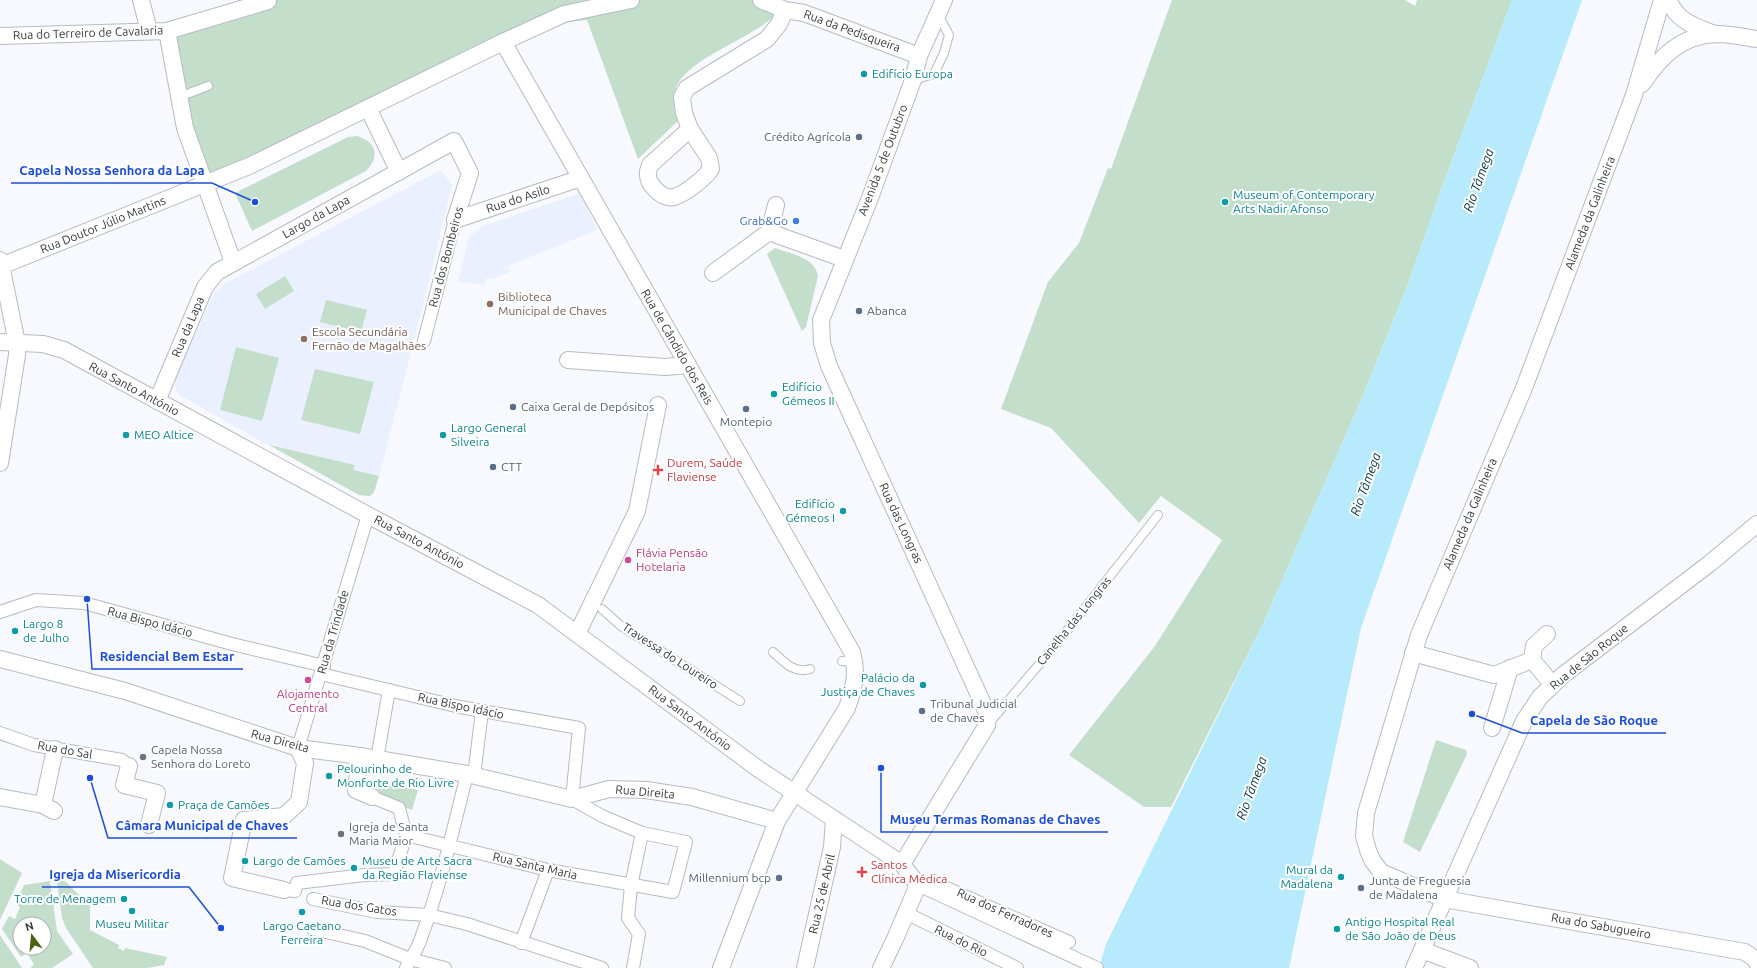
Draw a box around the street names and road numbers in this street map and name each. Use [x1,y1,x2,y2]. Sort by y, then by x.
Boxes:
street label: Rua da Pedisqueira [802,7,902,54]
street label: Rua do Terreiro de Cavalaria [13,23,163,42]
street label: Avenida 5 de Outubro [855,102,910,217]
street label: Alameda da Galinheira [1562,154,1617,271]
street label: Rua do Asilo [484,182,551,215]
street label: Rua Doutor Júlio Martins [38,193,167,256]
street label: Largo da Lapa [280,193,352,240]
street label: Rua dos Bombeiros [426,205,465,309]
street label: Rua de Cândido dos Reis [639,287,716,407]
street label: Rua da Lapa [169,294,206,359]
street label: Rua Santo António [87,359,182,418]
street label: Alameda da Galinheira [1440,456,1499,572]
street label: Rua das Longras [877,481,926,565]
street label: Rua Santo António [372,512,467,571]
street label: Canelha das Longras [1034,574,1113,667]
street label: Rua da Trindade [314,588,351,675]
street label: Rua Bispo Idácio [106,604,194,639]
street label: Travessa do Loureiro [620,620,720,691]
street label: Rua de São Roque [1547,621,1630,692]
street label: Rua Santo António [646,682,734,753]
street label: Rua Bispo Idácio [417,690,505,721]
street label: Rua Direita [250,727,311,755]
street label: Rua do Sal [37,738,94,761]
street label: Rua Direita [615,782,675,801]
street label: Rua Santa Maria [492,849,579,882]
street label: Rua 25 de Abril [806,853,837,935]
street label: Rua dos Ferradores [955,885,1055,940]
street label: Rua dos Gatos [320,893,398,918]
street label: Rua do Sabugueiro [1550,910,1652,941]
street label: Rua do Rio [933,922,990,959]

